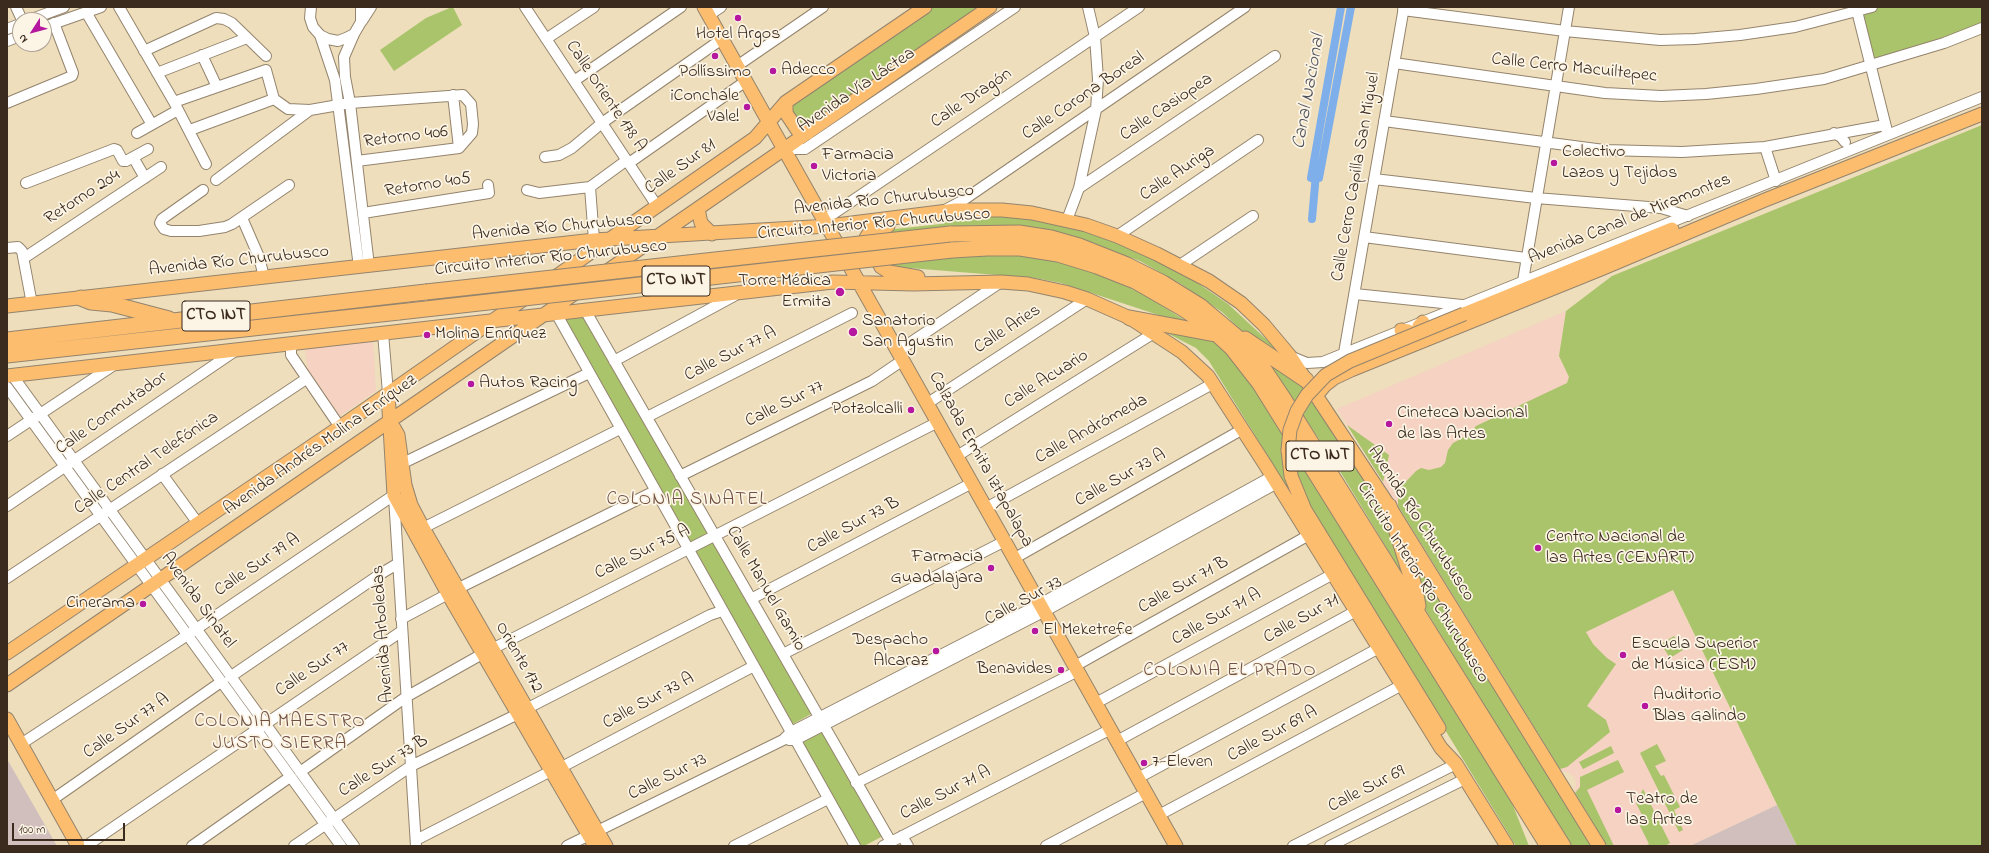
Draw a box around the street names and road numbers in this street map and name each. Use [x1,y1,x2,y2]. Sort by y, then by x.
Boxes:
street label: Calle Oriente 178 A [560,37,650,157]
street label: Avenida Vía Láctea [794,44,920,138]
street label: Calle Corona Boreal [1019,48,1149,146]
street label: Calle Cerro Macuiltepec [1490,50,1658,88]
street label: Calle Dragón [927,64,1017,134]
street label: Calle Casiopea [1117,69,1217,147]
street label: Calle Cerro Capilla San Miguel [1328,71,1386,283]
street label: Retorno 406 [363,122,449,154]
street label: Calle Sur 81 [641,135,721,201]
street label: Calle Auriga [1136,141,1220,207]
street label: Retorno 204 [41,166,125,230]
street label: Retorno 405 [383,169,473,203]
street label: Avenida Canal de Miramontes [1526,169,1734,271]
street label: Avenida Río Churubusco [793,181,975,221]
street label: Circuito Interior Río Churubusco [757,204,991,246]
street label: Avenida Río Churubusco [471,209,653,247]
street label: Circuito Interior Río Churubusco [434,236,668,282]
street label: Avenida Río Churubusco [148,242,330,282]
road number: CTO INT [642,266,710,296]
street label: Calle Aries [971,300,1045,360]
road number: CTO INT [182,301,250,331]
street label: Calle Sur 77 A [681,323,781,387]
street label: Calle Acuario [1001,346,1093,414]
street label: Calle Conmutador [52,367,172,461]
street label: Calzada Ermita Iztapalapa [923,368,1037,552]
street label: Avenida Andrés Molina Enríquez [220,371,422,521]
street label: Calle Sur 77 [742,377,828,433]
street label: Calle Andrómeda [1032,390,1152,470]
street label: Calle Central Telefónica [71,408,223,520]
road number: CTO INT [1286,441,1354,471]
street label: Avenida Río Churubusco [1362,442,1478,606]
street label: Calle Sur 73 A [1072,445,1170,513]
street label: Circuito Interior Río Churubusco [1351,478,1493,688]
street label: Calle Sur 73 B [804,493,904,559]
street label: Calle Sur 75 A [592,521,694,585]
street label: Calle Manuel Gamio [720,522,810,656]
street label: Calle Sur 79 A [211,530,305,602]
street label: Avenida Sinatel [155,549,239,653]
street label: Calle Sur 71 B [1135,552,1233,620]
street label: Avenida Arboledas [368,564,400,704]
street label: Calle Sur 73 [981,573,1067,631]
street label: Calle Sur 71 A [1169,585,1265,651]
street label: Calle Sur 71 [1260,590,1344,650]
street label: Oriente 172 [489,619,547,697]
street label: Calle Sur 77 [272,637,354,703]
street label: Calle Sur 73 A [600,669,698,735]
street label: Calle Sur 77 A [80,689,174,765]
street label: Calle Sur 69 A [1224,702,1322,768]
street label: Calle Sur 73 B [335,731,433,803]
street label: Calle Sur 73 [625,750,711,806]
street label: Calle Sur 69 [1325,761,1409,819]
street label: Calle Sur 71 A [897,762,995,826]

